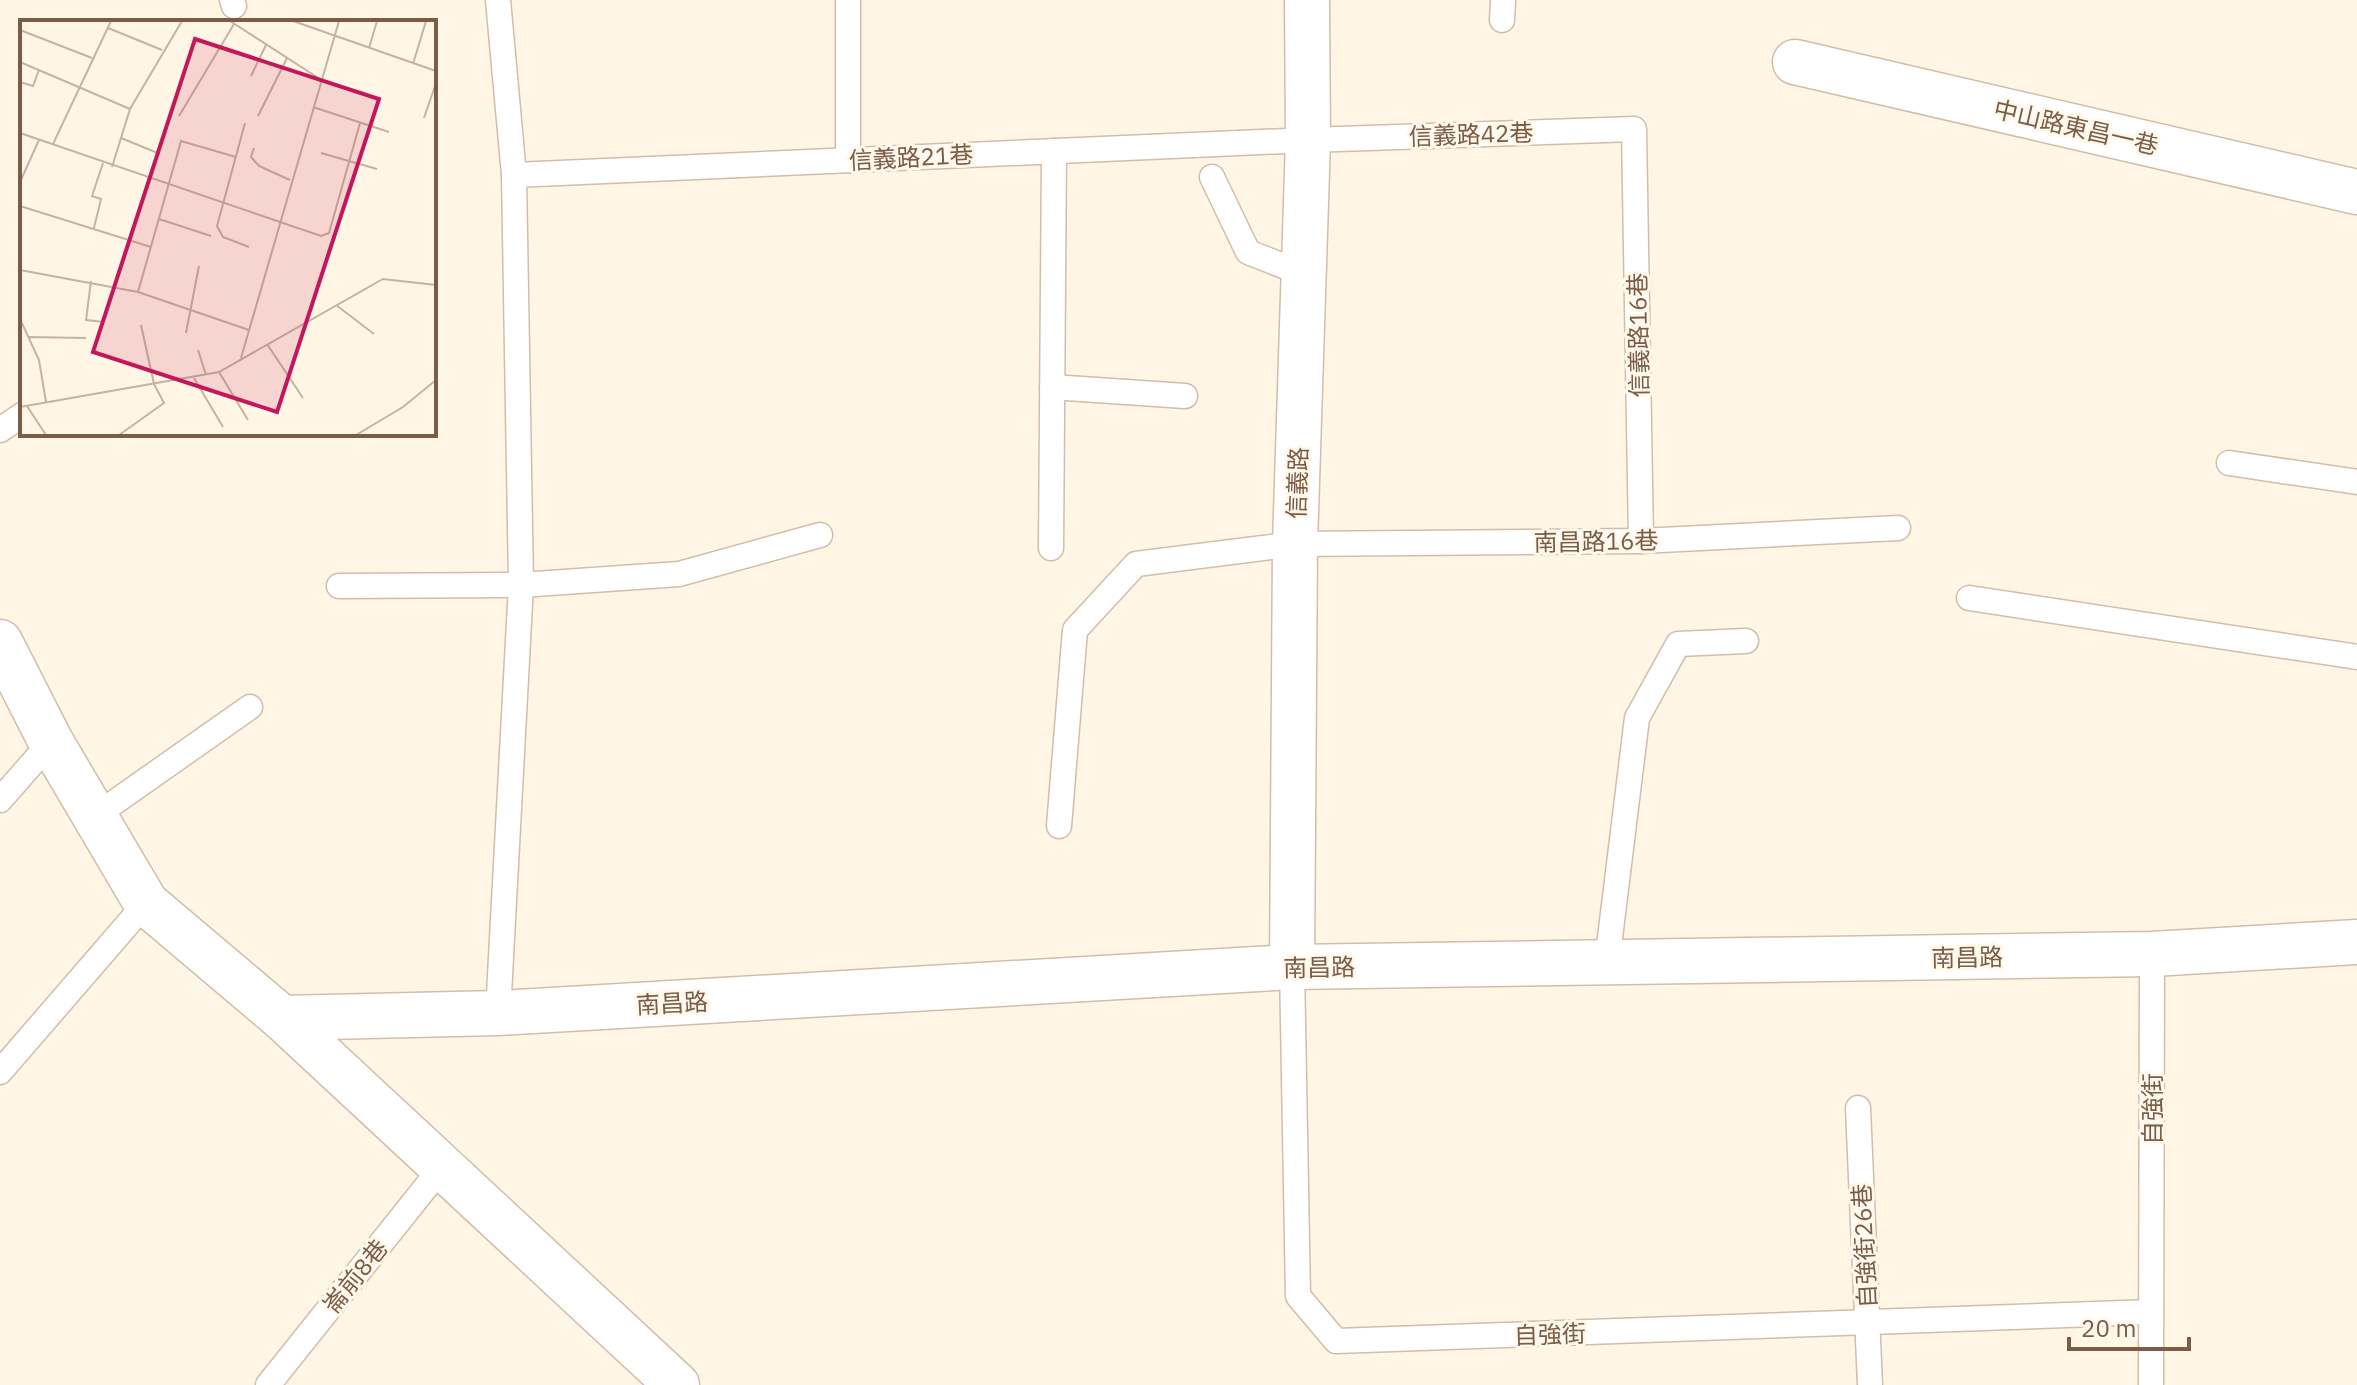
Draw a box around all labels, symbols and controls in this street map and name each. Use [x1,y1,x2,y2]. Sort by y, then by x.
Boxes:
inset map [20,20,436,436]
street label: 中山路東昌一巷 [1991,93,2161,161]
street label: 信義路42巷 [1408,116,1534,152]
street label: 信義路21巷 [848,138,974,176]
street label: 信義路16巷 [1621,272,1655,398]
street label: 信義路 [1280,446,1314,520]
street label: 南昌路16巷 [1533,524,1659,558]
street label: 南昌路 [1931,940,2003,974]
street label: 南昌路 [1283,950,1355,984]
street label: 南昌路 [635,985,709,1021]
street label: 自強街 [2136,1073,2168,1145]
street label: 自強街26巷 [1845,1183,1883,1309]
street label: 崙前8巷 [315,1232,395,1320]
scale bar [2069,1301,2189,1351]
text: 20 m [2081,1312,2136,1344]
street label: 自強街 [1513,1317,1587,1351]

